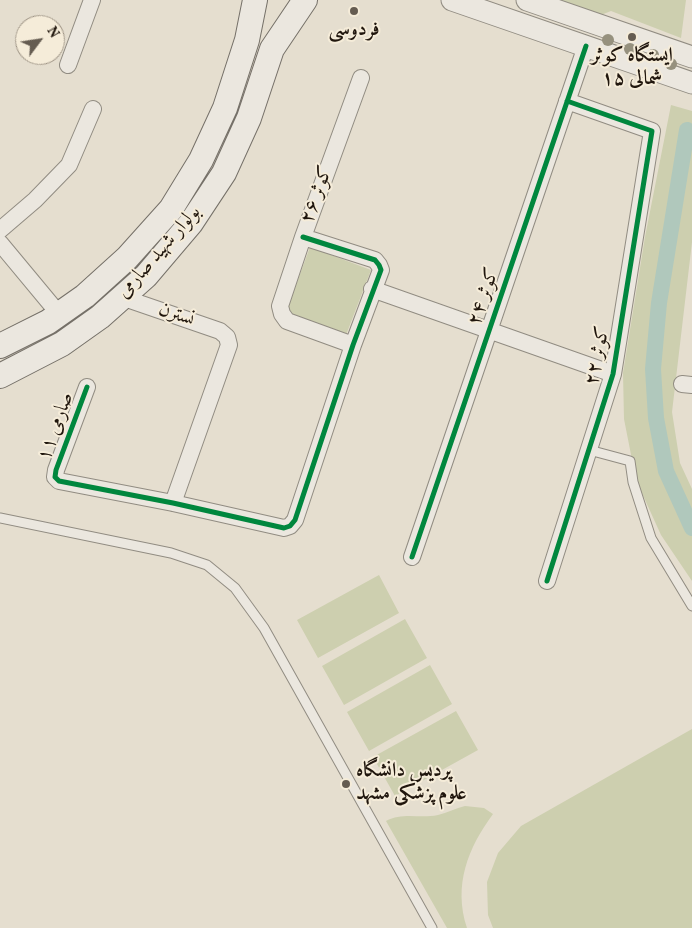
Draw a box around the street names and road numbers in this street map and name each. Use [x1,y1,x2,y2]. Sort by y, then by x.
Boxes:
street label: کوثر ۲۶ [297,163,339,227]
street label: بولوار شهید صارمی [113,202,207,304]
street label: کوثر ۲۴ [464,265,506,329]
street label: نسترن [155,299,197,333]
street label: کوثر ۲۲ [581,324,617,388]
street label: صارمی ۱۱ [34,389,80,465]

